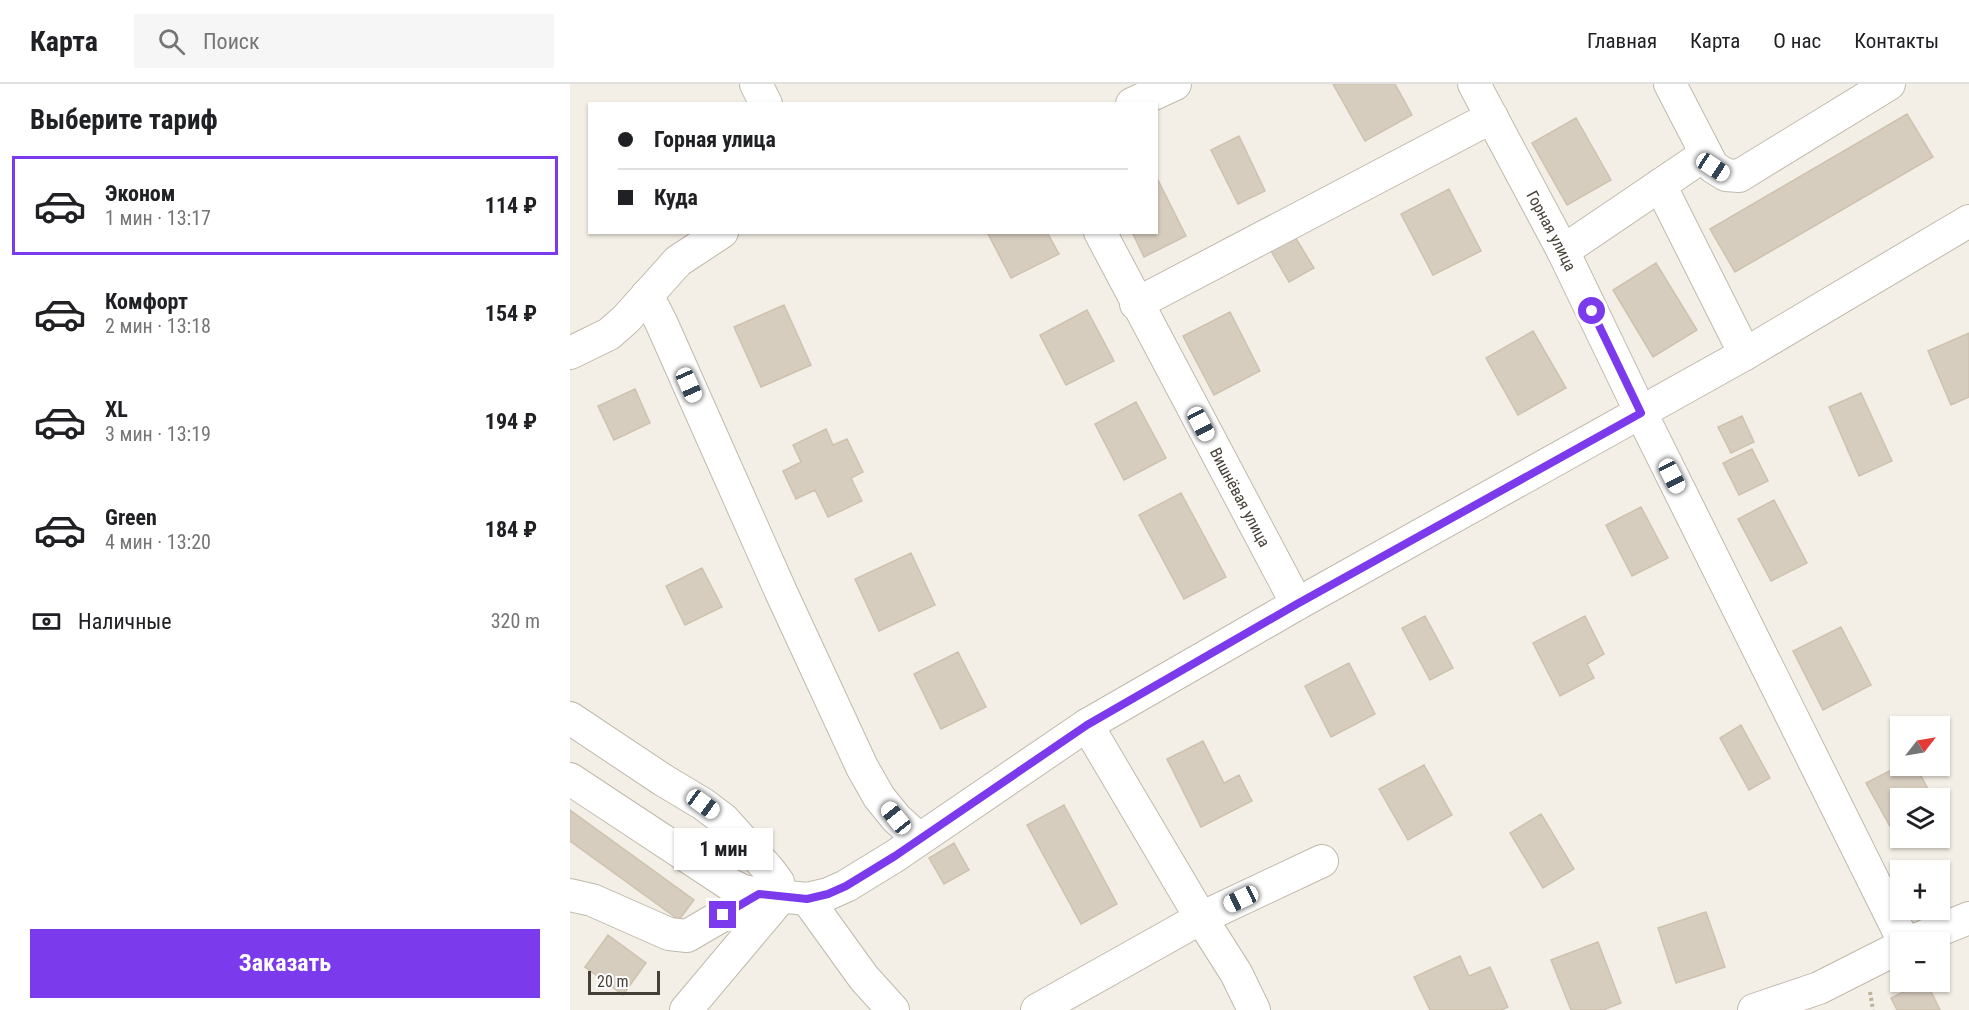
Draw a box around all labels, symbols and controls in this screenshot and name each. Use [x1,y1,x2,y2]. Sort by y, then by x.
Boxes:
search box [134,14,554,68]
text: Карта [30,25,98,58]
icon: search [155,25,188,58]
text: Поиск [203,29,260,54]
text: Главная [1587,29,1657,53]
text: Карта [1690,29,1740,53]
text: О нас [1773,29,1821,53]
text: Контакты [1854,29,1939,53]
text: Выберите тариф [30,104,218,136]
text: Горная улица [654,127,776,152]
car [1693,150,1733,184]
icon: car [33,179,87,233]
text: Эконом [105,181,175,206]
text: Куда [654,185,698,210]
street label: Горная улица [1523,187,1580,274]
text: 114 ₽ [485,193,537,218]
text: 1 мин · 13:17 [105,206,211,230]
icon: car [33,287,87,341]
text: Комфорт [105,289,188,314]
route start [1578,297,1605,324]
text: 154 ₽ [485,301,537,326]
text: 2 мин · 13:18 [105,314,211,338]
car [673,365,705,405]
icon: car [33,395,87,449]
text: XL [105,397,128,422]
car [1185,404,1217,444]
text: 194 ₽ [485,409,537,434]
text: 3 мин · 13:19 [105,422,211,446]
street label: Вишнёвая улица [1206,444,1274,550]
car [1656,456,1688,496]
icon: car [33,503,87,557]
text: Green [105,505,157,530]
text: 184 ₽ [485,517,537,542]
text: 4 мин · 13:20 [105,530,211,554]
icon: cash [30,605,63,638]
text: Наличные [78,609,172,634]
text: 320 m [491,609,540,633]
north arrow [1890,716,1950,776]
map controls [1890,716,1950,992]
car [683,786,723,822]
button: layers [1890,788,1950,848]
car [878,798,914,838]
callout: 1 мин [674,828,772,870]
text: 1 мин [700,837,747,861]
button: + [1890,860,1950,920]
car [1221,883,1261,915]
route end [709,901,736,928]
button: Заказать [30,929,540,998]
button: − [1890,932,1950,992]
scale bar [588,968,660,996]
text: 20 m [597,972,629,991]

